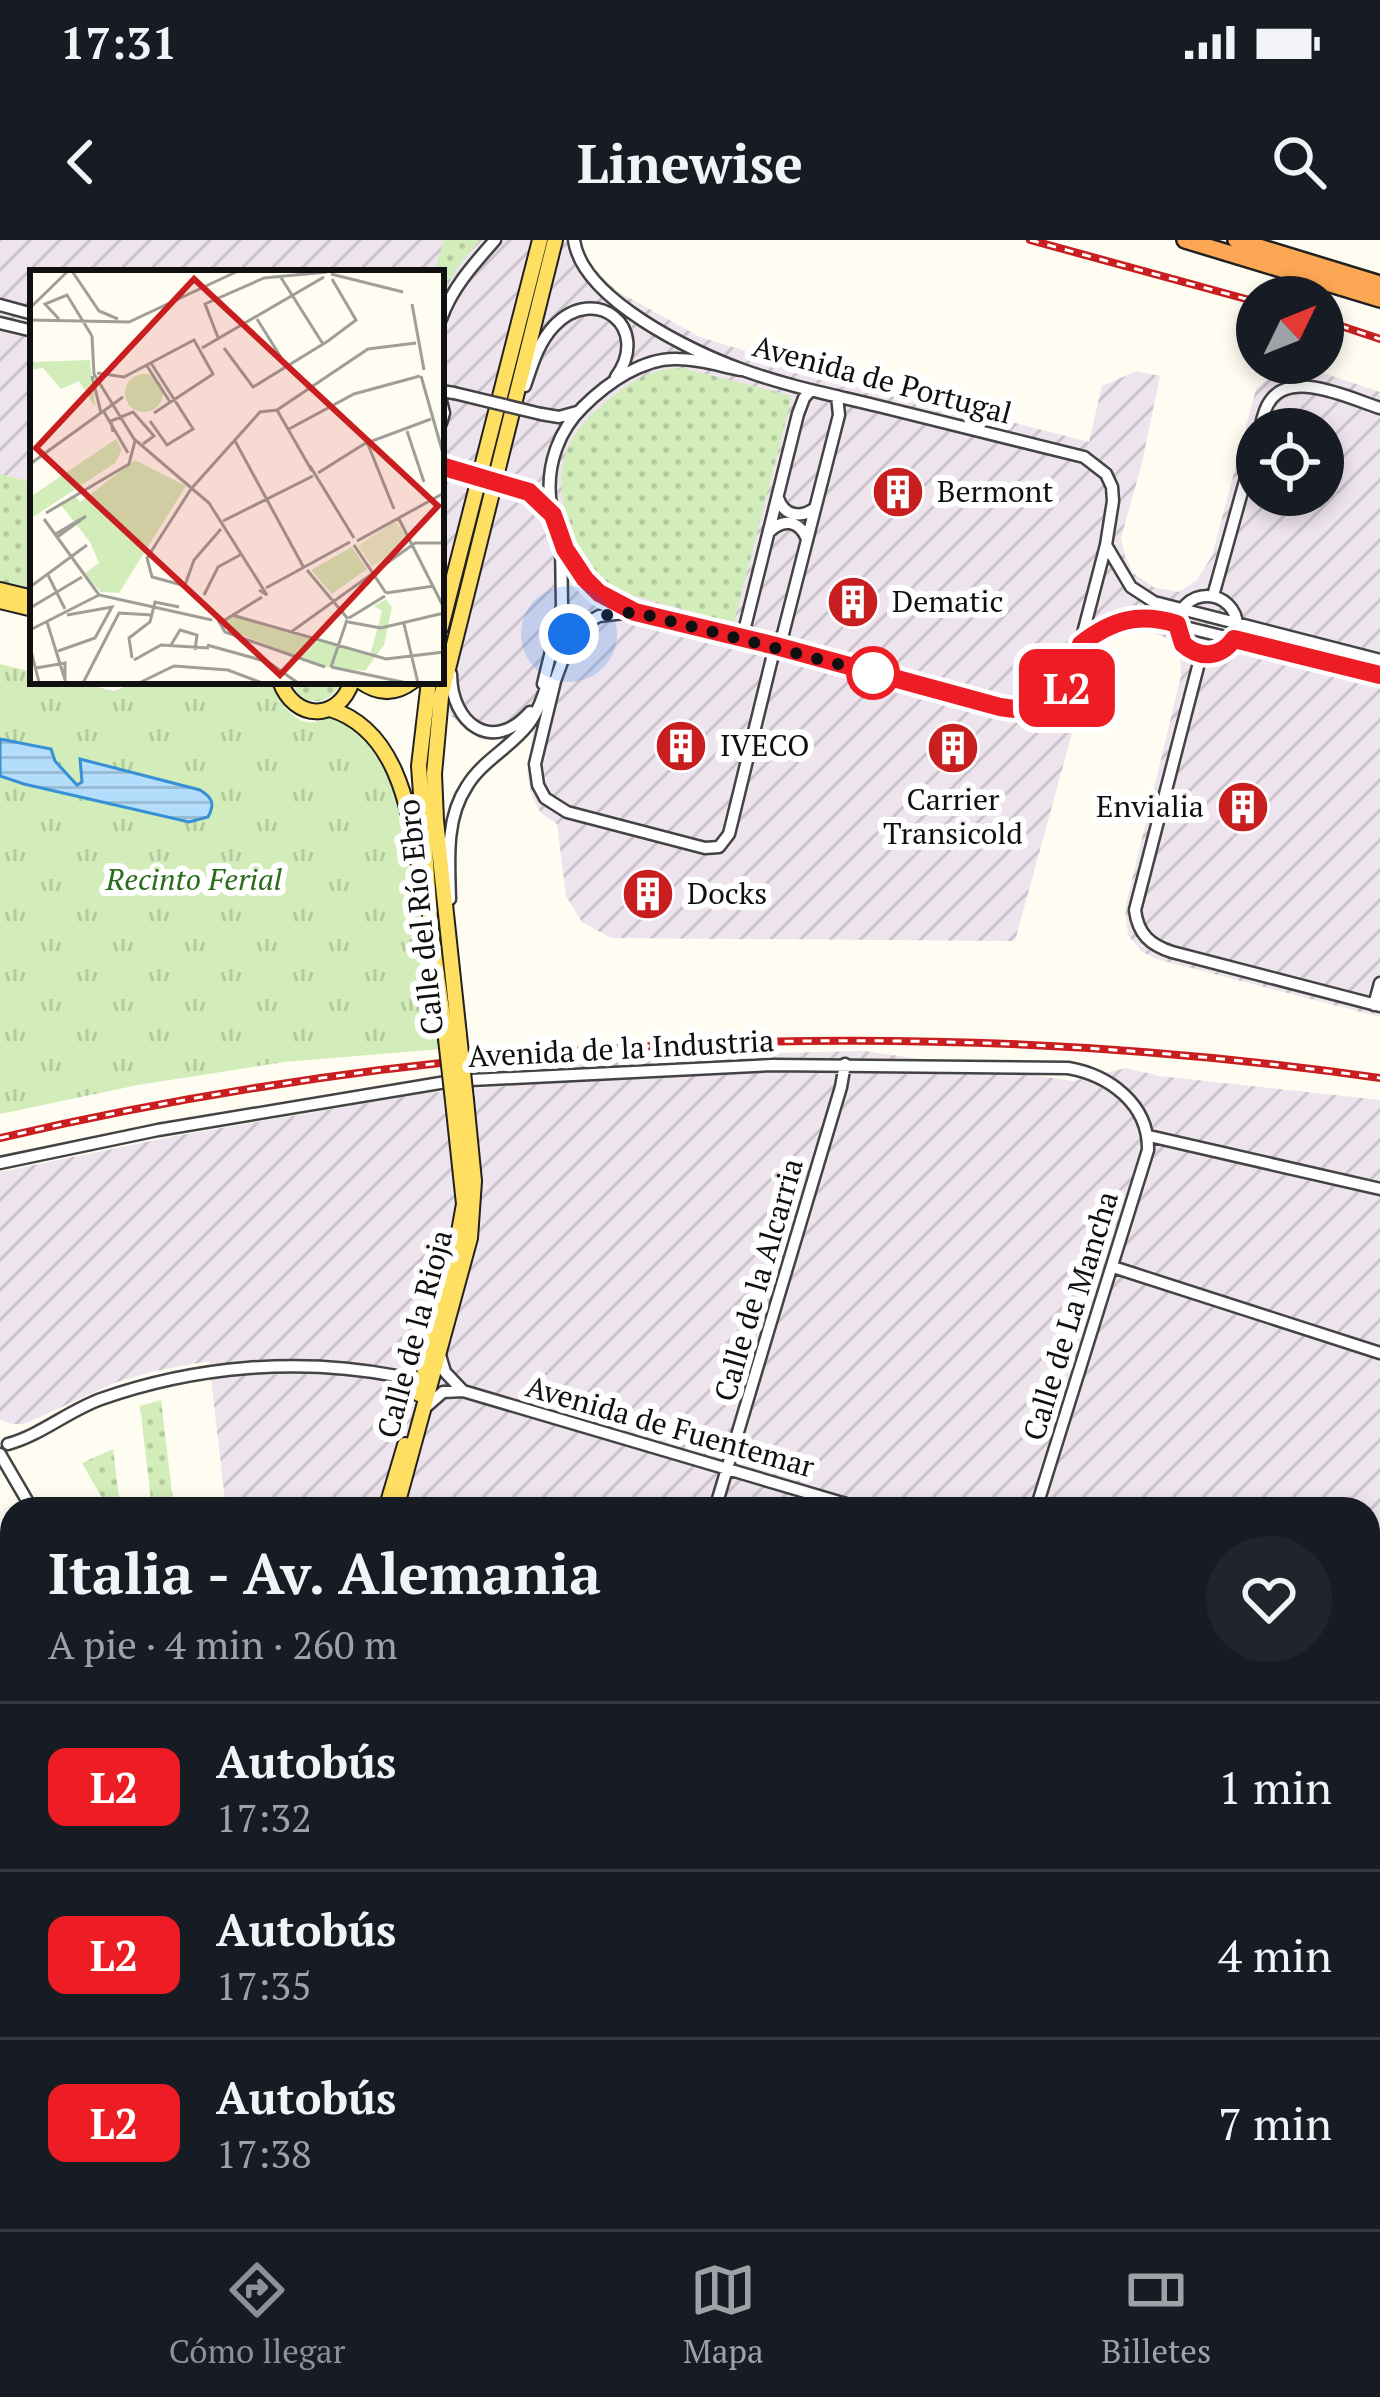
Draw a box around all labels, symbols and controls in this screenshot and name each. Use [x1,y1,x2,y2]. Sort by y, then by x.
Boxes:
text: 17:31 [60,12,177,72]
text: Linewise [577,127,803,198]
icon: back [48,129,114,195]
icon: search [1266,129,1332,195]
inset map [30,270,444,684]
north arrow [1236,276,1344,384]
map controls [1236,276,1344,516]
street label: Avenida de Portugal [748,325,1016,433]
button: locate [1236,408,1344,516]
building icon: Bermont [870,464,926,520]
place label: Bermont [937,471,1054,511]
building icon: Dematic [825,574,881,630]
place label: Dematic [892,581,1004,621]
your location [539,604,599,664]
unlabelled marker [848,648,898,698]
line badge: L2 [1013,649,1121,727]
text: L2 [1043,660,1091,716]
building icon: IVECO [653,718,709,774]
building icon: Carrier Transicold [925,720,981,776]
place label: IVECO [720,725,809,765]
place label: Carrier Transicold [883,779,1023,853]
building icon: Envialia [1215,779,1271,835]
place label: Envialia [1096,786,1204,826]
street label: Calle del Río Ebro [388,797,452,1037]
park label: Recinto Ferial [105,859,283,899]
building icon: Docks [620,866,676,922]
place label: Docks [687,873,767,913]
street label: Avenida de la Industria [467,1020,775,1076]
street label: Calle de la Alcarria [704,1154,812,1406]
street label: Calle de La Mancha [1013,1186,1127,1445]
street label: Calle de la Rioja [367,1225,461,1442]
street label: Avenida de Fuentemar [521,1366,820,1487]
text: Italia - Av. Alemania [48,1535,601,1610]
button: heart [1206,1536,1332,1662]
text: A pie · 4 min · 260 m [48,1618,398,1670]
text: Autobús [216,1731,396,1791]
text: 1 min [1218,1757,1332,1817]
text: L2 [90,1759,138,1815]
text: 17:32 [216,1791,312,1843]
text: Autobús [216,1899,396,1959]
text: 4 min [1218,1925,1332,1985]
text: L2 [90,1927,138,1983]
text: 17:35 [216,1959,312,2011]
text: Autobús [216,2067,396,2127]
text: 7 min [1218,2093,1332,2153]
text: L2 [90,2095,138,2151]
text: 17:38 [216,2127,312,2179]
tab: Cómo llegar [169,2257,345,2372]
tab: Mapa [683,2257,764,2372]
tab: Billetes [1101,2257,1211,2372]

